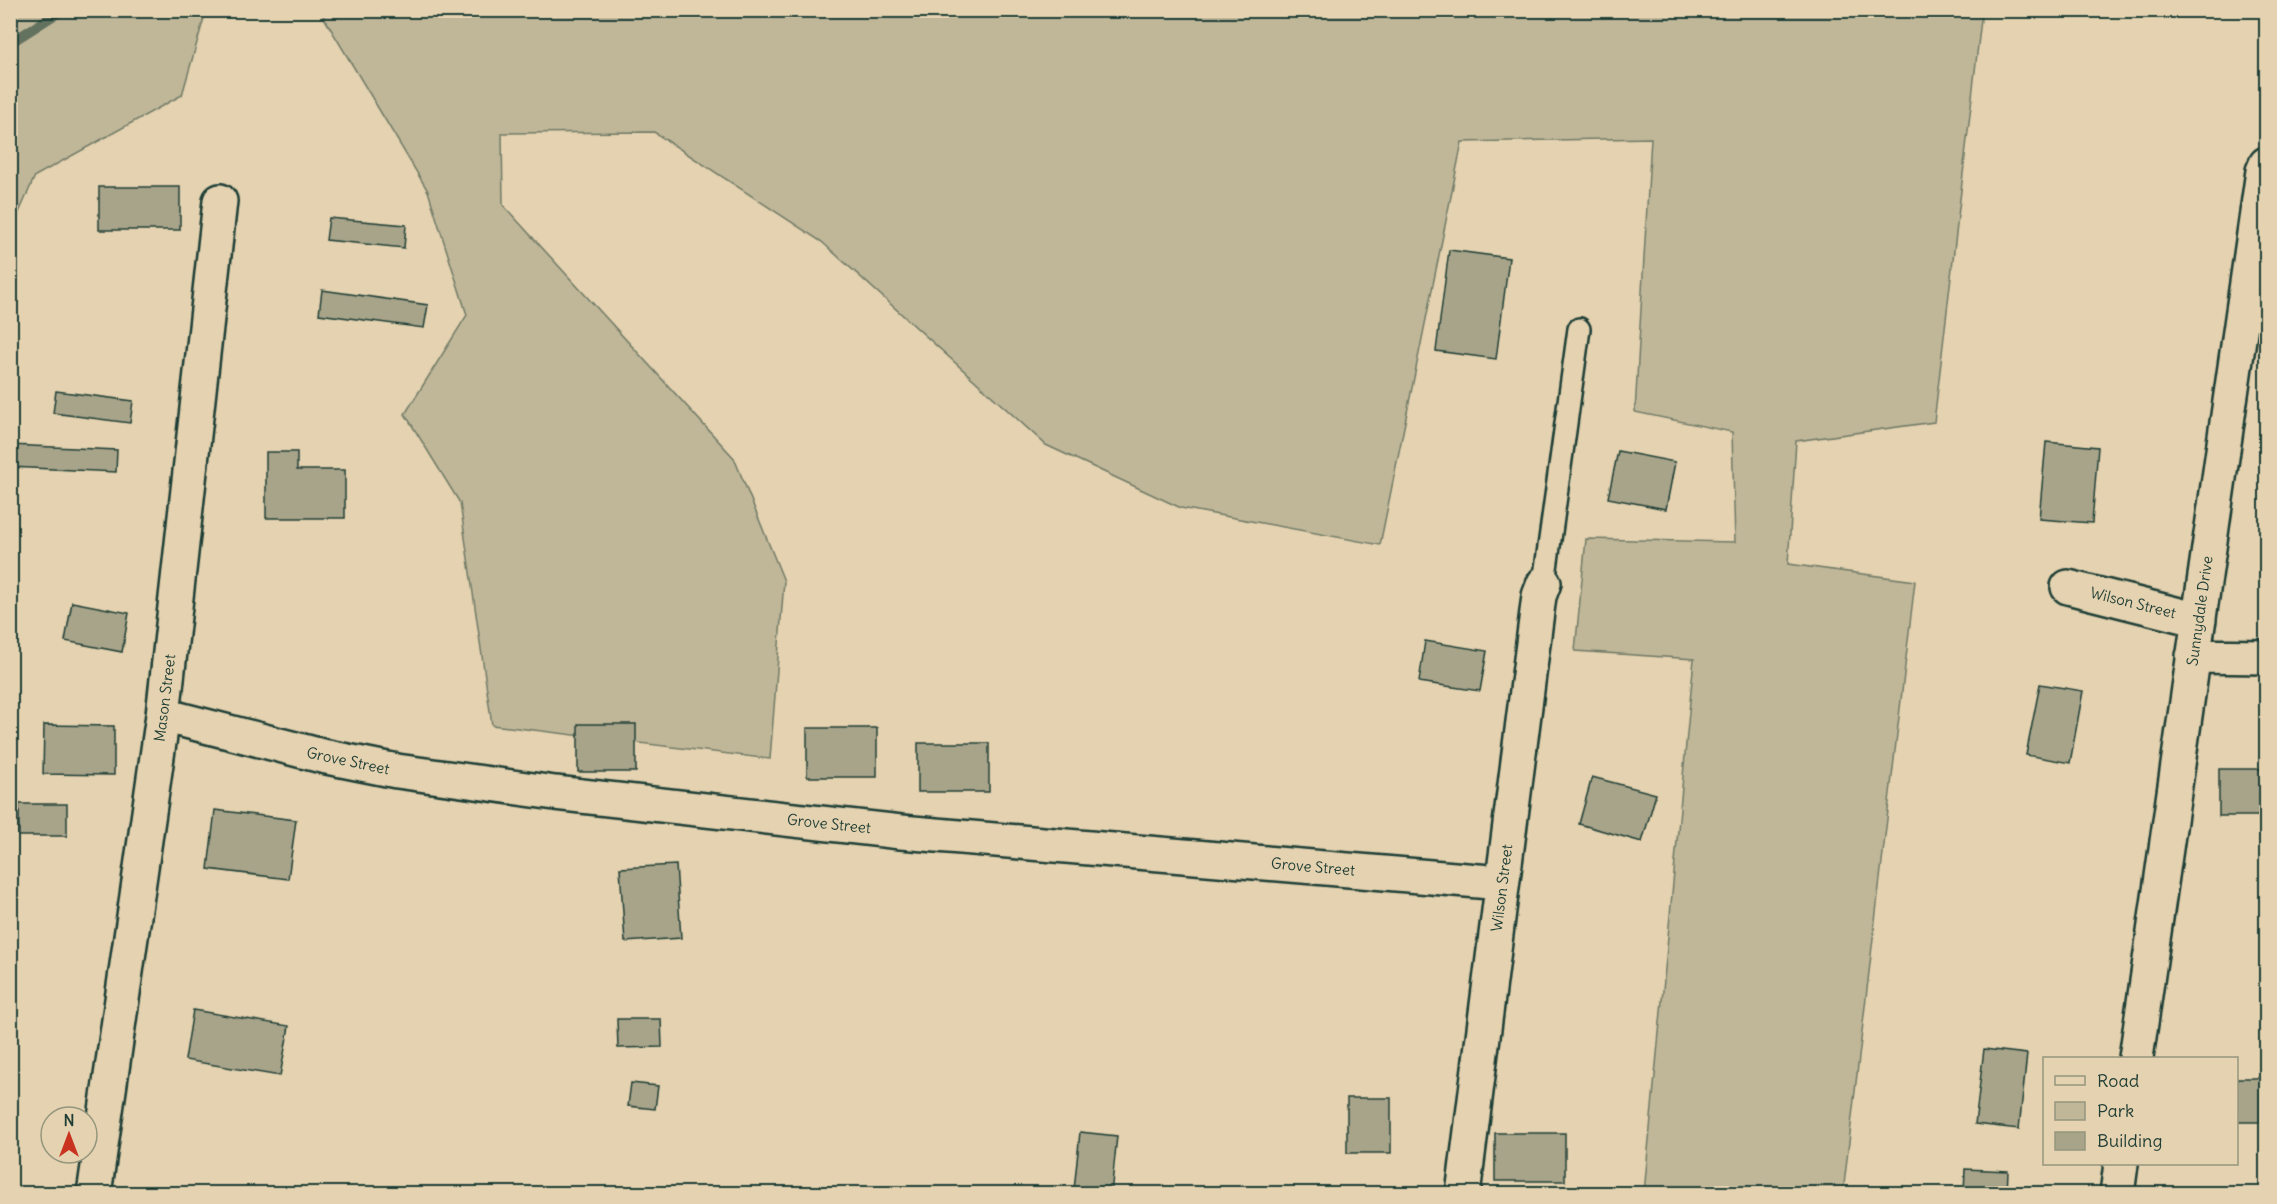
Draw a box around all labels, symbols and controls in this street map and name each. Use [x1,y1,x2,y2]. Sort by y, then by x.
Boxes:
street label: Sunnydale Drive [2182,555,2217,667]
street label: Wilson Street [2088,583,2178,622]
street label: Mason Street [150,653,179,743]
street label: Grove Street [305,742,391,779]
street label: Grove Street [786,810,872,837]
street label: Wilson Street [1487,843,1516,933]
street label: Grove Street [1270,853,1356,880]
legend [2043,1057,2238,1165]
text: Road [2097,1069,2140,1092]
text: Park [2097,1099,2134,1122]
north arrow [39,1105,99,1165]
text: N [63,1110,75,1130]
text: Building [2097,1129,2162,1152]

